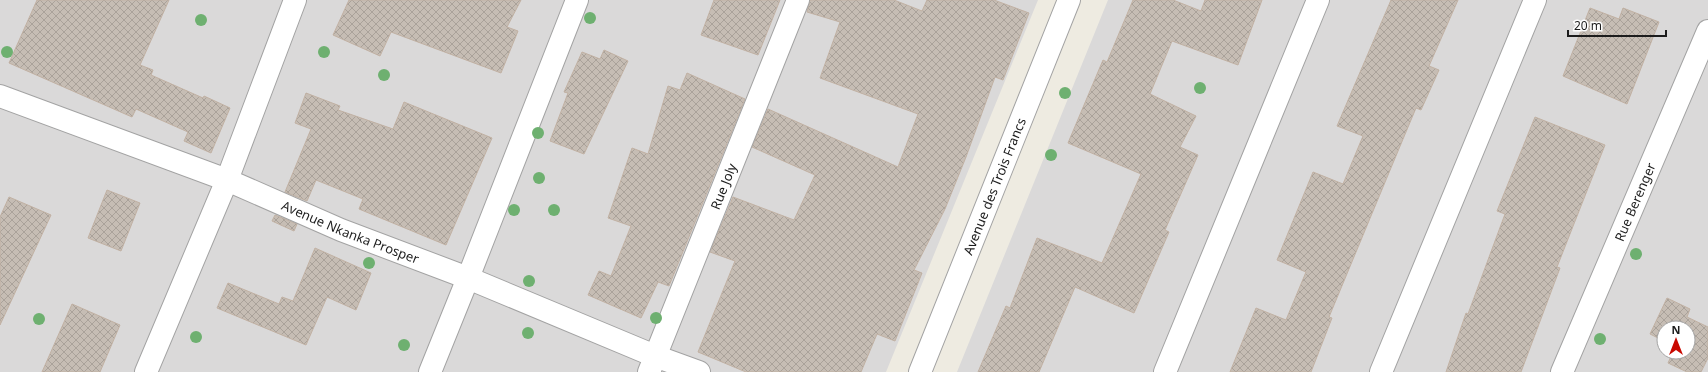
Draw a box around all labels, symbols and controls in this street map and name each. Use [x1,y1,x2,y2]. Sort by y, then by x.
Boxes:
scale bar [1568,12,1666,38]
text: 20 m [1574,17,1602,34]
street label: Avenue des Trois Francs [959,115,1030,258]
street label: Rue Berenger [1610,159,1660,244]
street label: Rue Joly [706,160,741,212]
street label: Avenue Nkanka Prosper [279,196,422,268]
north arrow [1656,320,1696,360]
text: N [1672,322,1680,337]

